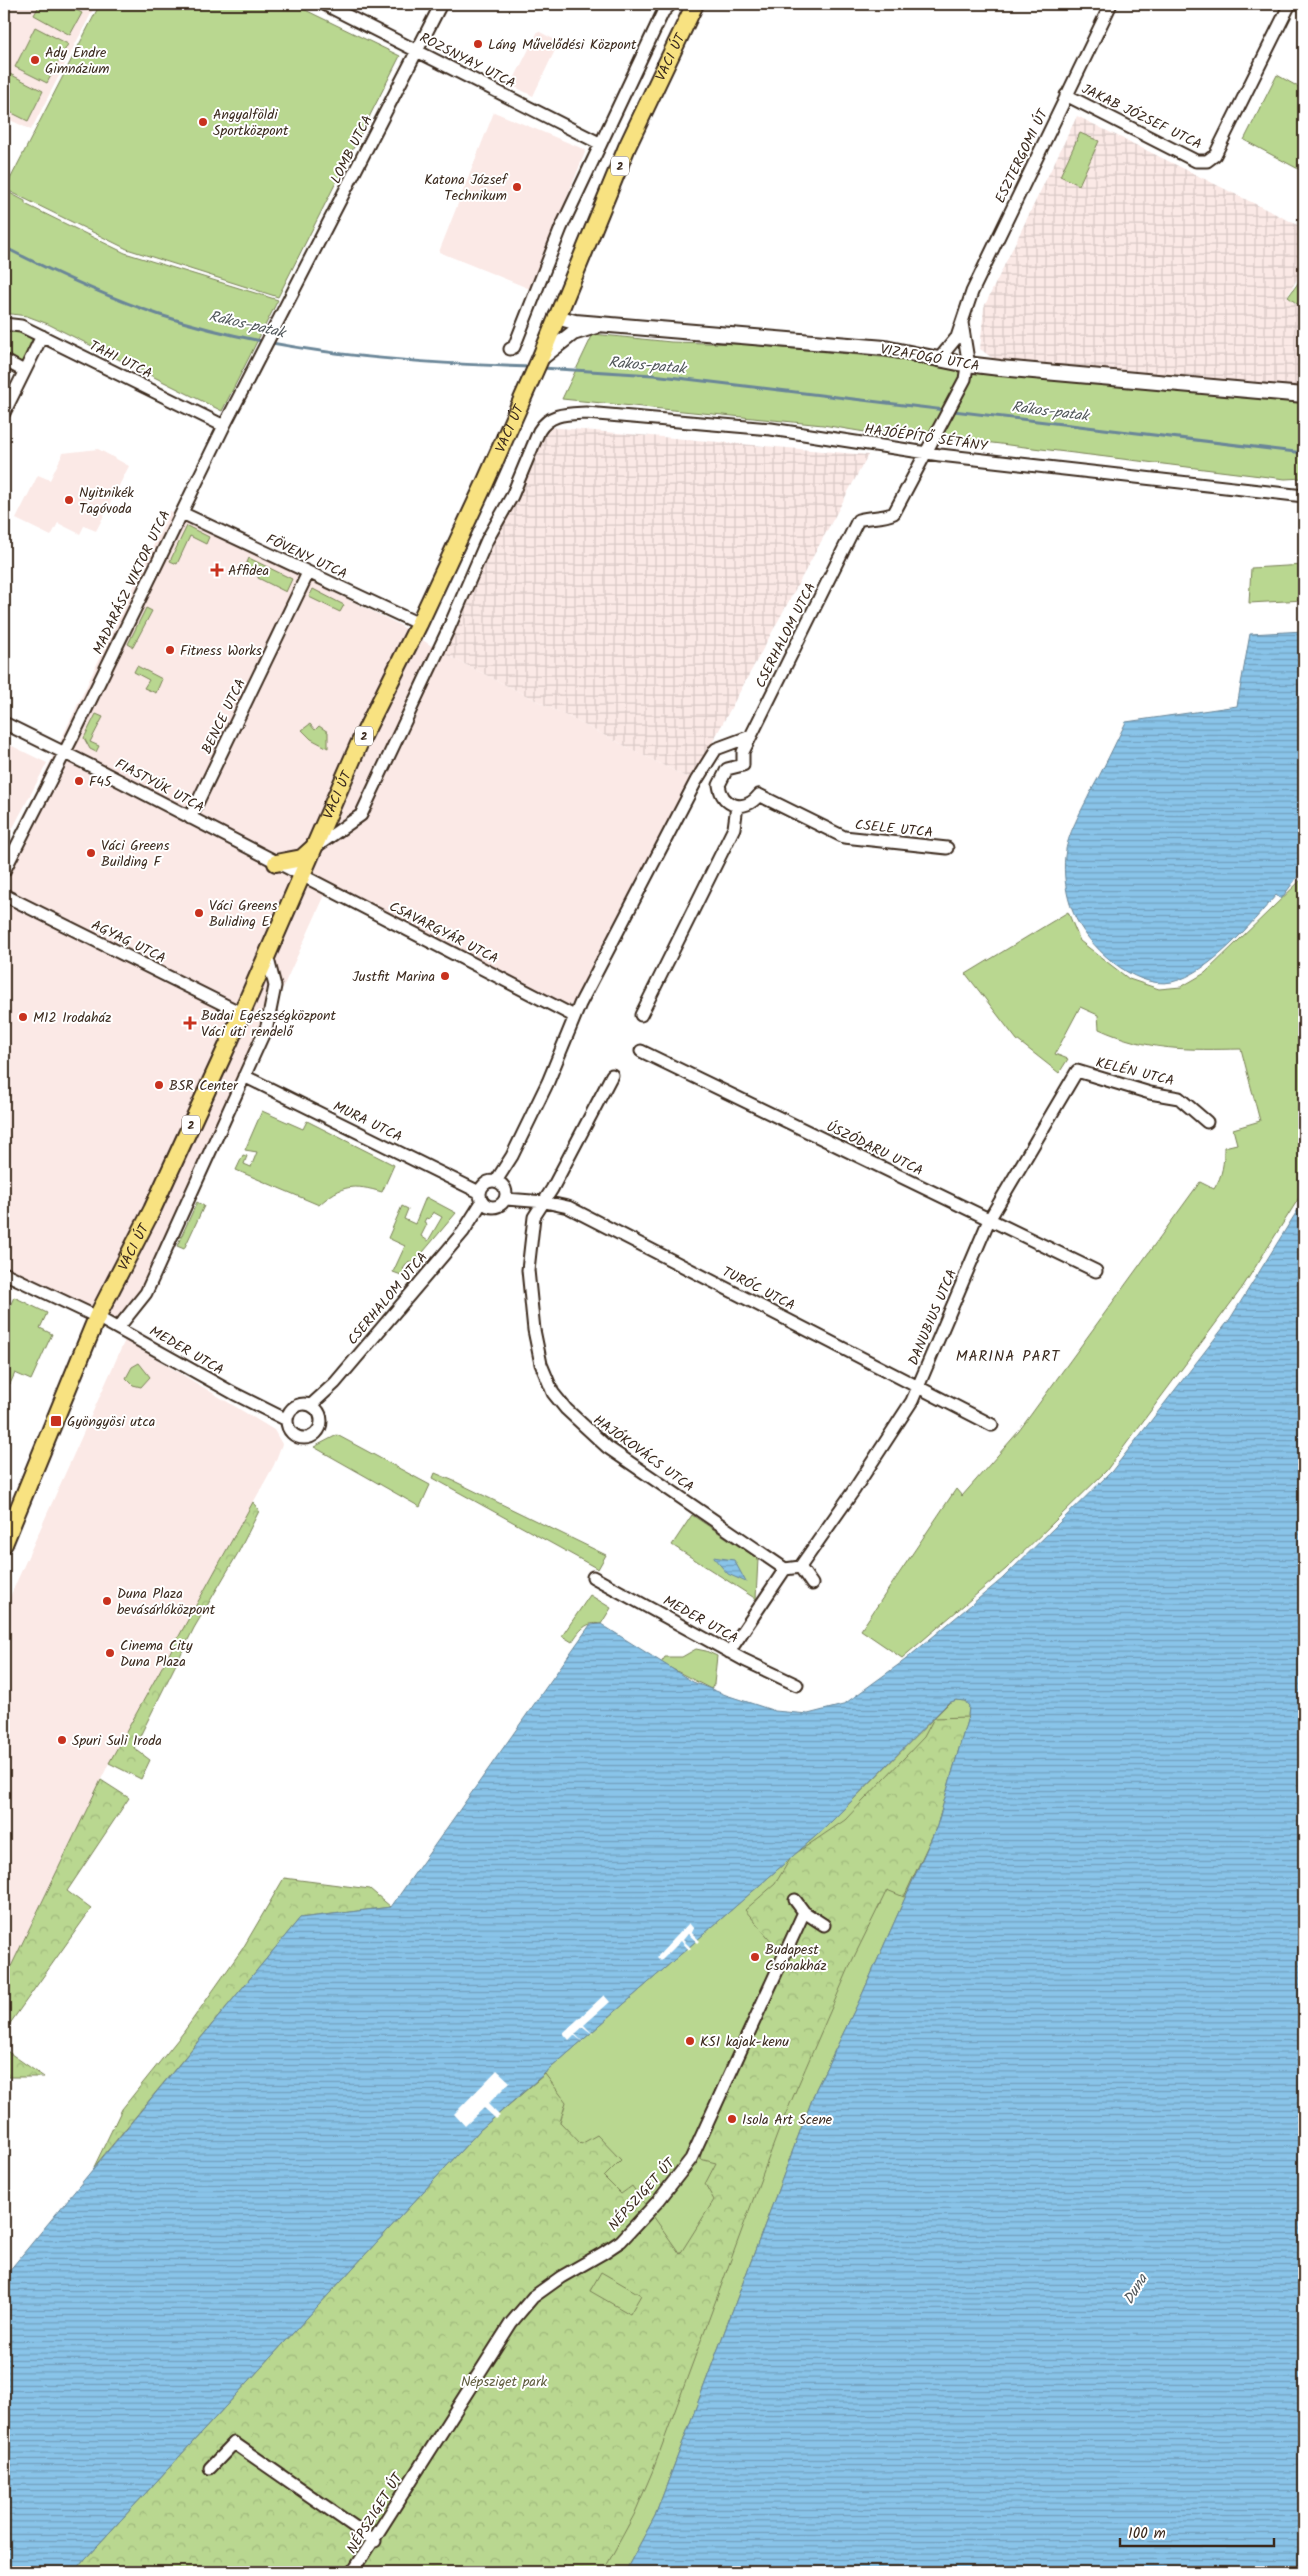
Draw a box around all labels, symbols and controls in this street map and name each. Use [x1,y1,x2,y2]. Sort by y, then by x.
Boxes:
street label: ROZSNYAY UTCA [416,27,519,95]
street label: VÁCI ÚT [650,29,692,85]
place label: Láng Művelődési Központ [488,34,637,56]
marker: Láng Művelődési Központ [472,38,484,50]
place label: Ady Endre Gimnázium [45,42,109,80]
marker: Ady Endre Gimnázium [29,54,41,66]
street label: JAKAB JÓZSEF UTCA [1078,78,1205,156]
place label: Angyalföldi Sportközpont [213,104,289,142]
street label: ESZTERGOMI ÚT [990,104,1055,207]
street label: LOMB UTCA [325,111,379,188]
marker: Angyalföldi Sportközpont [197,116,209,128]
road number: 2 [611,157,629,176]
place label: Katona József Technikum [424,169,509,207]
marker: Katona József Technikum [511,181,523,193]
water label: Rákos-patak [207,305,289,346]
street label: TAHI UTCA [85,335,156,385]
street label: VIZAFOGÓ UTCA [878,338,981,378]
water label: Rákos-patak [607,351,688,381]
water label: Rákos-patak [1010,395,1092,429]
street label: VÁCI ÚT [490,400,531,456]
street label: HAJÓÉPÍTŐ SÉTÁNY [863,418,990,458]
place label: Nyitnikék Tagóvoda [79,482,134,520]
marker: Nyitnikék Tagóvoda [63,494,75,506]
street label: MADARÁSZ VIKTOR UTCA [87,507,176,658]
street label: FÖVENY UTCA [262,528,351,585]
place label: Affidea [228,560,269,582]
marker: Affidea [210,563,224,577]
street label: CSERHALOM UTCA [750,579,822,692]
place label: Fitness Works [180,640,262,662]
marker: Fitness Works [164,644,176,656]
street label: BENCE UTCA [196,675,252,758]
road number: 2 [355,726,373,746]
street label: FIASTYÚK UTCA [111,753,208,819]
street label: VÁCI ÚT [318,767,358,823]
place label: F45 [89,771,113,793]
marker: F45 [73,775,85,787]
street label: CSELE UTCA [854,814,934,844]
place label: Váci Greens Building F [101,835,169,873]
marker: Váci Greens Building F [85,847,97,859]
place label: Váci Greens Buliding E [209,895,277,933]
street label: CSAVARGYÁR UTCA [385,896,502,970]
marker: Váci Greens Buliding E [193,907,205,919]
street label: AGYAG UTCA [88,914,170,969]
place label: Justfit Marina [352,966,435,988]
marker: Justfit Marina [439,970,451,982]
place label: Budai Egészségközpont Váci úti rendelő [201,1005,337,1043]
place label: M12 Irodaház [33,1007,111,1029]
marker: M12 Irodaház [17,1011,29,1023]
marker: Budai Egészségközpont Váci úti rendelő [183,1016,197,1030]
street label: KELÉN UTCA [1093,1052,1176,1092]
place label: BSR Center [169,1075,239,1097]
marker: BSR Center [153,1079,165,1091]
street label: MURA UTCA [329,1096,406,1148]
road number: 2 [182,1116,200,1134]
street label: ÚSZÓDARU UTCA [822,1116,927,1182]
street label: VÁCI ÚT [113,1219,156,1275]
street label: CSERHALOM UTCA [342,1247,433,1350]
street label: TURÓC UTCA [718,1261,799,1317]
street label: DANUBIUS UTCA [903,1266,963,1369]
street label: MEDER UTCA [145,1321,228,1381]
district label: MARINA PART [956,1345,1061,1369]
street label: HAJÓKOVÁCS UTCA [588,1410,698,1498]
place label: Gyöngyösi utca [67,1411,155,1433]
marker: Gyöngyösi utca [49,1414,63,1428]
place label: Duna Plaza bevásárlóközpont [117,1583,216,1621]
street label: MEDER UTCA [659,1590,742,1650]
marker: Duna Plaza bevásárlóközpont [101,1595,113,1607]
place label: Cinema City Duna Plaza [120,1635,193,1673]
marker: Cinema City Duna Plaza [104,1647,116,1659]
place label: Spuri Suli Iroda [72,1730,162,1752]
marker: Spuri Suli Iroda [56,1734,68,1746]
place label: Budapest Csónakház [765,1939,827,1977]
marker: Budapest Csónakház [749,1951,761,1963]
place label: KSI kajak-kenu [700,2031,789,2053]
marker: KSI kajak-kenu [684,2035,696,2047]
place label: Isola Art Scene [742,2109,833,2131]
marker: Isola Art Scene [726,2113,738,2125]
street label: NÉPSZIGET ÚT [603,2152,681,2236]
water label: Duna [1117,2269,1155,2309]
park label: Népsziget park [461,2371,548,2393]
street label: NÉPSZIGET ÚT [341,2468,409,2558]
scale bar [1120,2516,1274,2548]
text: 100 m [1128,2522,1166,2546]

